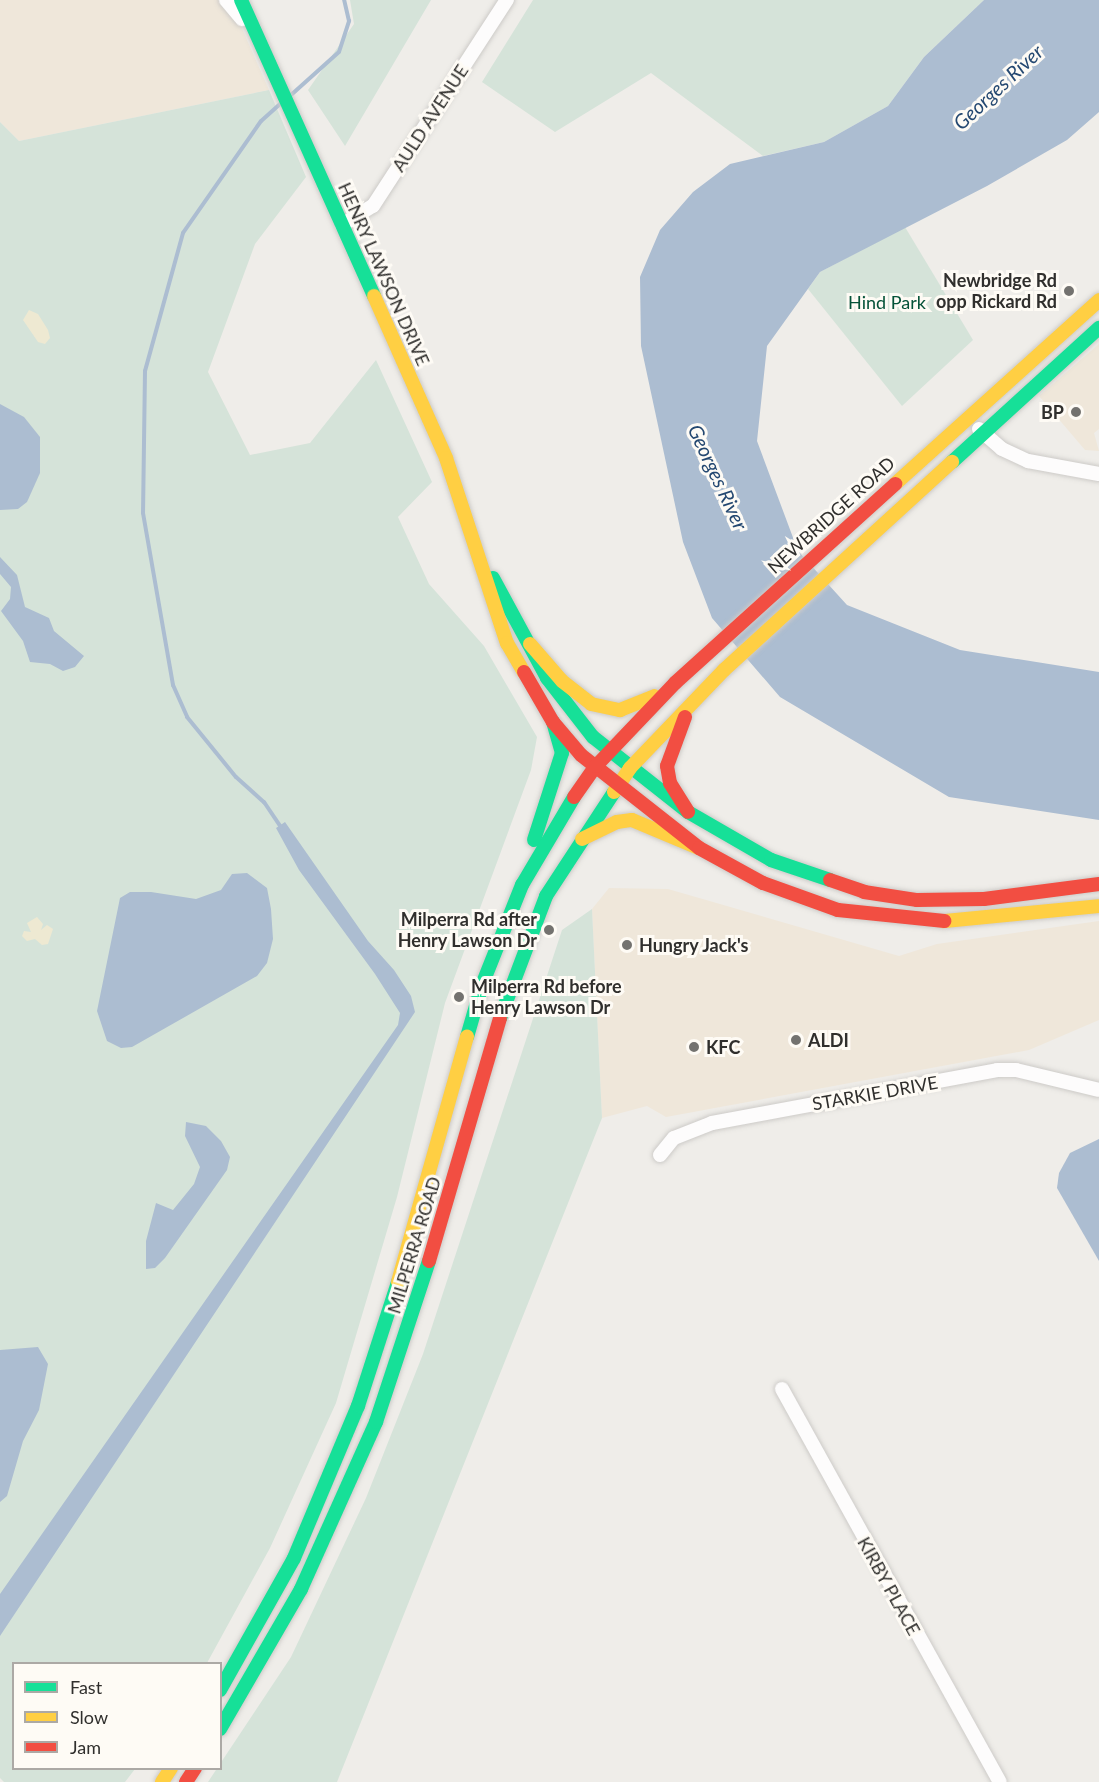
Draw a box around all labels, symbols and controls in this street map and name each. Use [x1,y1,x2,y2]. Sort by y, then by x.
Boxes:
water label: Georges River [948,39,1048,135]
street label: AULD AVENUE [387,60,473,176]
street label: HENRY LAWSON DRIVE [334,179,434,369]
place label: Newbridge Rd opp Rickard Rd [936,270,1057,312]
marker: Newbridge Rd opp Rickard Rd [1062,284,1076,298]
park label: Hind Park [848,291,926,313]
place label: BP [1041,401,1064,423]
marker: BP [1069,405,1083,419]
water label: Georges River [683,420,753,534]
street label: NEWBRIDGE ROAD [763,452,899,578]
place label: Milperra Rd after Henry Lawson Dr [397,909,537,952]
marker: Milperra Rd after Henry Lawson Dr [542,923,556,937]
place label: Hungry Jack's [639,934,749,956]
marker: Hungry Jack's [620,938,634,952]
place label: Milperra Rd before Henry Lawson Dr [471,976,622,1018]
marker: Milperra Rd before Henry Lawson Dr [452,990,466,1004]
place label: ALDI [808,1029,849,1051]
marker: ALDI [789,1033,803,1047]
place label: KFC [706,1036,740,1058]
marker: KFC [687,1040,701,1054]
street label: STARKIE DRIVE [811,1071,939,1115]
street label: MILPERRA ROAD [383,1174,445,1316]
street label: KIRBY PLACE [853,1533,925,1639]
legend [12,1662,222,1770]
text: Fast [70,1676,102,1698]
text: Slow [70,1706,108,1728]
text: Jam [70,1736,101,1758]

